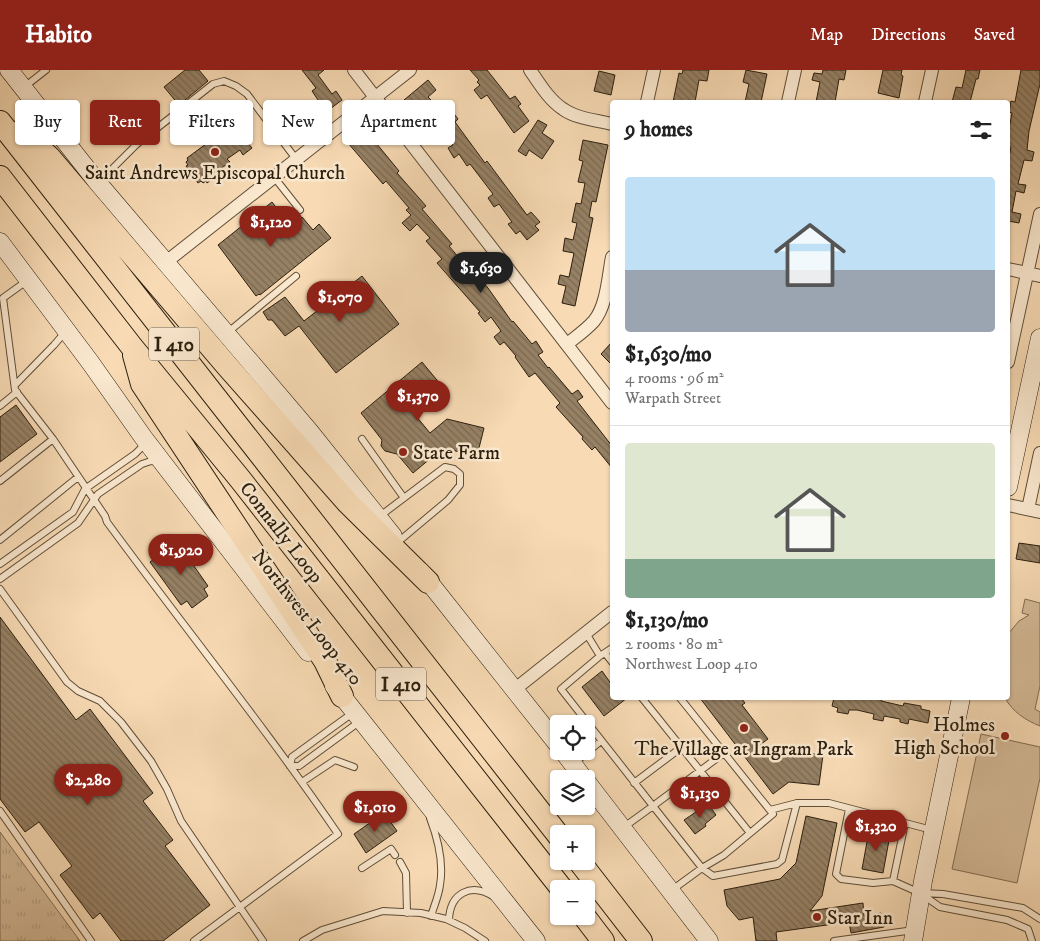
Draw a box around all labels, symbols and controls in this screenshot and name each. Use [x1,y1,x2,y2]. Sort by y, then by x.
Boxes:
text: Habito [25,20,92,50]
text: Map [810,24,843,46]
text: Directions [871,24,946,46]
text: Saved [974,24,1015,46]
chip: Buy [15,100,80,145]
chip: Rent [90,100,160,145]
chip: Filters [170,100,253,145]
chip: New [263,100,332,145]
chip: Apartment [342,100,455,145]
icon: filters [967,116,995,144]
text: 9 homes [625,117,693,143]
marker: Saint Andrews Episcopal Church [209,146,221,158]
place label: Saint Andrews Episcopal Church [85,161,346,186]
pin: $1,120 [230,206,312,248]
icon: home [765,210,855,300]
text: $1,120 [250,212,292,232]
pin: $1,630 [440,252,522,294]
text: $1,630 [460,258,502,278]
pin: $1,070 [299,280,381,323]
text: $1,070 [318,287,362,307]
road number: I 410 [149,328,199,360]
text: $1,630/mo [625,342,712,368]
text: 4 rooms · 96 m² [625,368,724,388]
pin: $1,370 [377,380,459,422]
text: $1,370 [397,386,439,406]
text: Warpath Street [625,388,721,408]
place label: State Farm [413,441,500,466]
marker: State Farm [397,446,409,458]
icon: home [765,475,855,565]
street label: Connally Loop [233,477,328,589]
pin: $1,920 [140,534,222,576]
text: $1,920 [159,540,203,560]
street label: Northwest Loop 410 [246,545,368,691]
text: $1,130/mo [625,608,708,634]
text: 2 rooms · 80 m² [625,634,723,654]
text: Northwest Loop 410 [625,654,758,674]
road number: I 410 [376,668,426,700]
place label: Holmes High School [894,713,995,761]
map controls [550,715,595,925]
button: locate [550,715,595,760]
marker: The Village at Ingram Park [738,722,750,734]
marker: Holmes High School [999,730,1011,742]
place label: The Village at Ingram Park [635,737,854,762]
pin: $2,280 [47,764,129,806]
text: $2,280 [65,770,111,790]
button: layers [550,770,595,815]
pin: $1,130 [659,776,741,819]
text: $1,130 [680,783,720,803]
pin: $1,010 [334,790,416,833]
text: $1,010 [354,797,396,817]
pin: $1,320 [835,810,917,852]
text: $1,320 [855,816,897,836]
button: + [550,825,595,870]
button: − [550,880,595,925]
place label: Star Inn [827,906,894,931]
marker: Star Inn [811,911,823,923]

